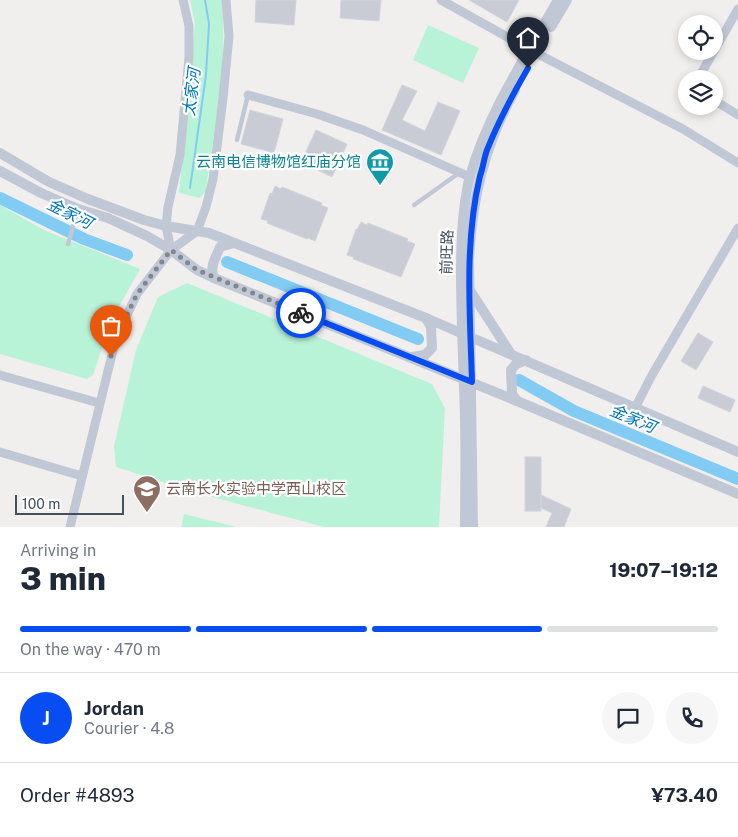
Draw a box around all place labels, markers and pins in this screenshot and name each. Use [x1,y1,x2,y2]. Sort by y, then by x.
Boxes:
pin [507,17,549,68]
museum icon: 云南电信博物馆红庙分馆 [365,147,395,186]
place label: 云南电信博物馆红庙分馆 [196,153,361,170]
pin [90,305,132,356]
school or university icon: 云南长水实验中学西山校区 [132,474,162,513]
place label: 云南长水实验中学西山校区 [166,480,346,497]

